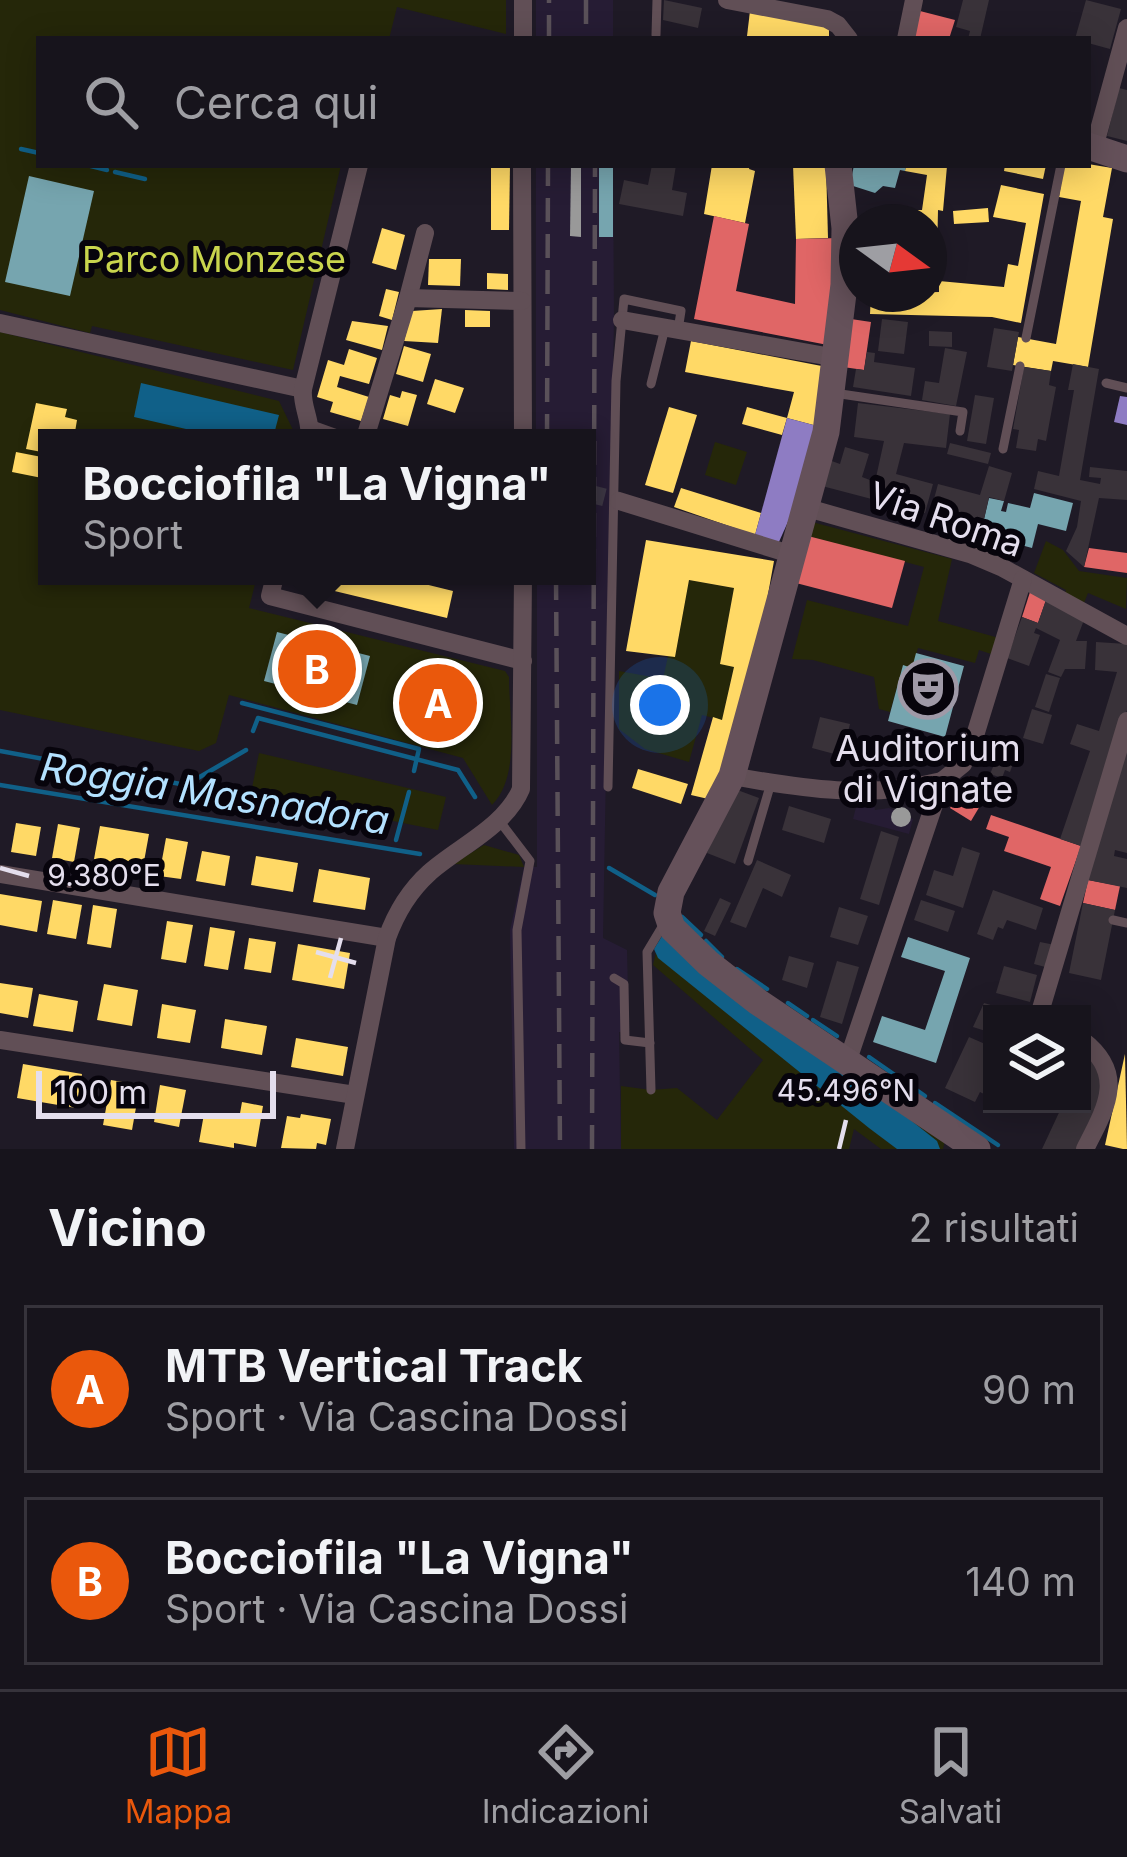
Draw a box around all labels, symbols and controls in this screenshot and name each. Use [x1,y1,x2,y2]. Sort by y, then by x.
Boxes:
search box [36,36,1091,168]
icon: search [78,69,144,135]
text: Cerca qui [174,75,378,130]
north arrow [839,204,947,312]
park label: Parco Monzese [82,237,346,281]
popup [38,429,596,585]
text: Bocciofila "La Vigna" [83,456,551,511]
street label: Via Roma [863,472,1029,566]
text: Sport [83,511,183,558]
pin: B [278,624,356,714]
pin: A [399,658,477,748]
theatre icon: Auditorium di Vignate [897,658,959,720]
your location [630,675,690,735]
place label: Auditorium di Vignate [835,726,1021,811]
water label: Roggia Masnadora [37,742,393,844]
text: 9.380°E [47,857,161,893]
map controls [983,1005,1091,1113]
button: layers [983,1005,1091,1113]
scale bar [36,1065,276,1118]
text: 100 m [54,1072,147,1112]
text: 45.496°N [777,1072,915,1108]
text: Vicino [48,1197,207,1258]
text: 2 risultati [909,1204,1079,1251]
text: MTB Vertical Track [165,1338,583,1393]
text: A [75,1366,105,1413]
text: 90 m [982,1366,1076,1413]
text: Sport · Via Cascina Dossi [165,1393,629,1440]
text: Bocciofila "La Vigna" [165,1530,634,1585]
text: B [77,1558,103,1605]
text: 140 m [965,1558,1076,1605]
text: Sport · Via Cascina Dossi [165,1585,629,1632]
tab: Mappa [125,1719,232,1831]
tab: Indicazioni [482,1719,649,1831]
tab: Salvati [899,1719,1002,1831]

